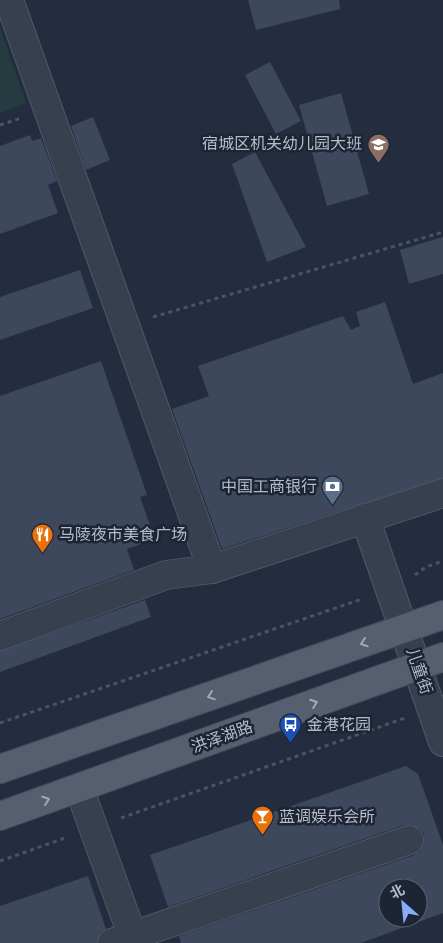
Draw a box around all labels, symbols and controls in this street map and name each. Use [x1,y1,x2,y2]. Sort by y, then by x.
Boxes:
school or university icon: 宿城区机关幼儿园大班 [366,132,390,163]
place label: 宿城区机关幼儿园大班 [202,133,362,155]
bank icon: 中国工商银行 [321,475,345,506]
place label: 中国工商银行 [221,476,317,498]
restaurant icon: 马陵夜市美食广场 [31,523,55,554]
place label: 马陵夜市美食广场 [59,524,187,546]
one-way arrow [360,637,369,647]
street label: 儿童街 [401,645,437,697]
one-way arrow [207,690,215,700]
one-way arrow [309,699,318,709]
bus stop icon: 金港花园 [279,713,303,744]
place label: 金港花园 [307,714,371,736]
street label: 洪泽湖路 [188,716,256,758]
one-way arrow [41,796,50,806]
bar icon: 蓝调娱乐会所 [251,805,275,836]
place label: 蓝调娱乐会所 [279,806,375,828]
north arrow [378,878,428,928]
text: 北 [387,880,408,904]

